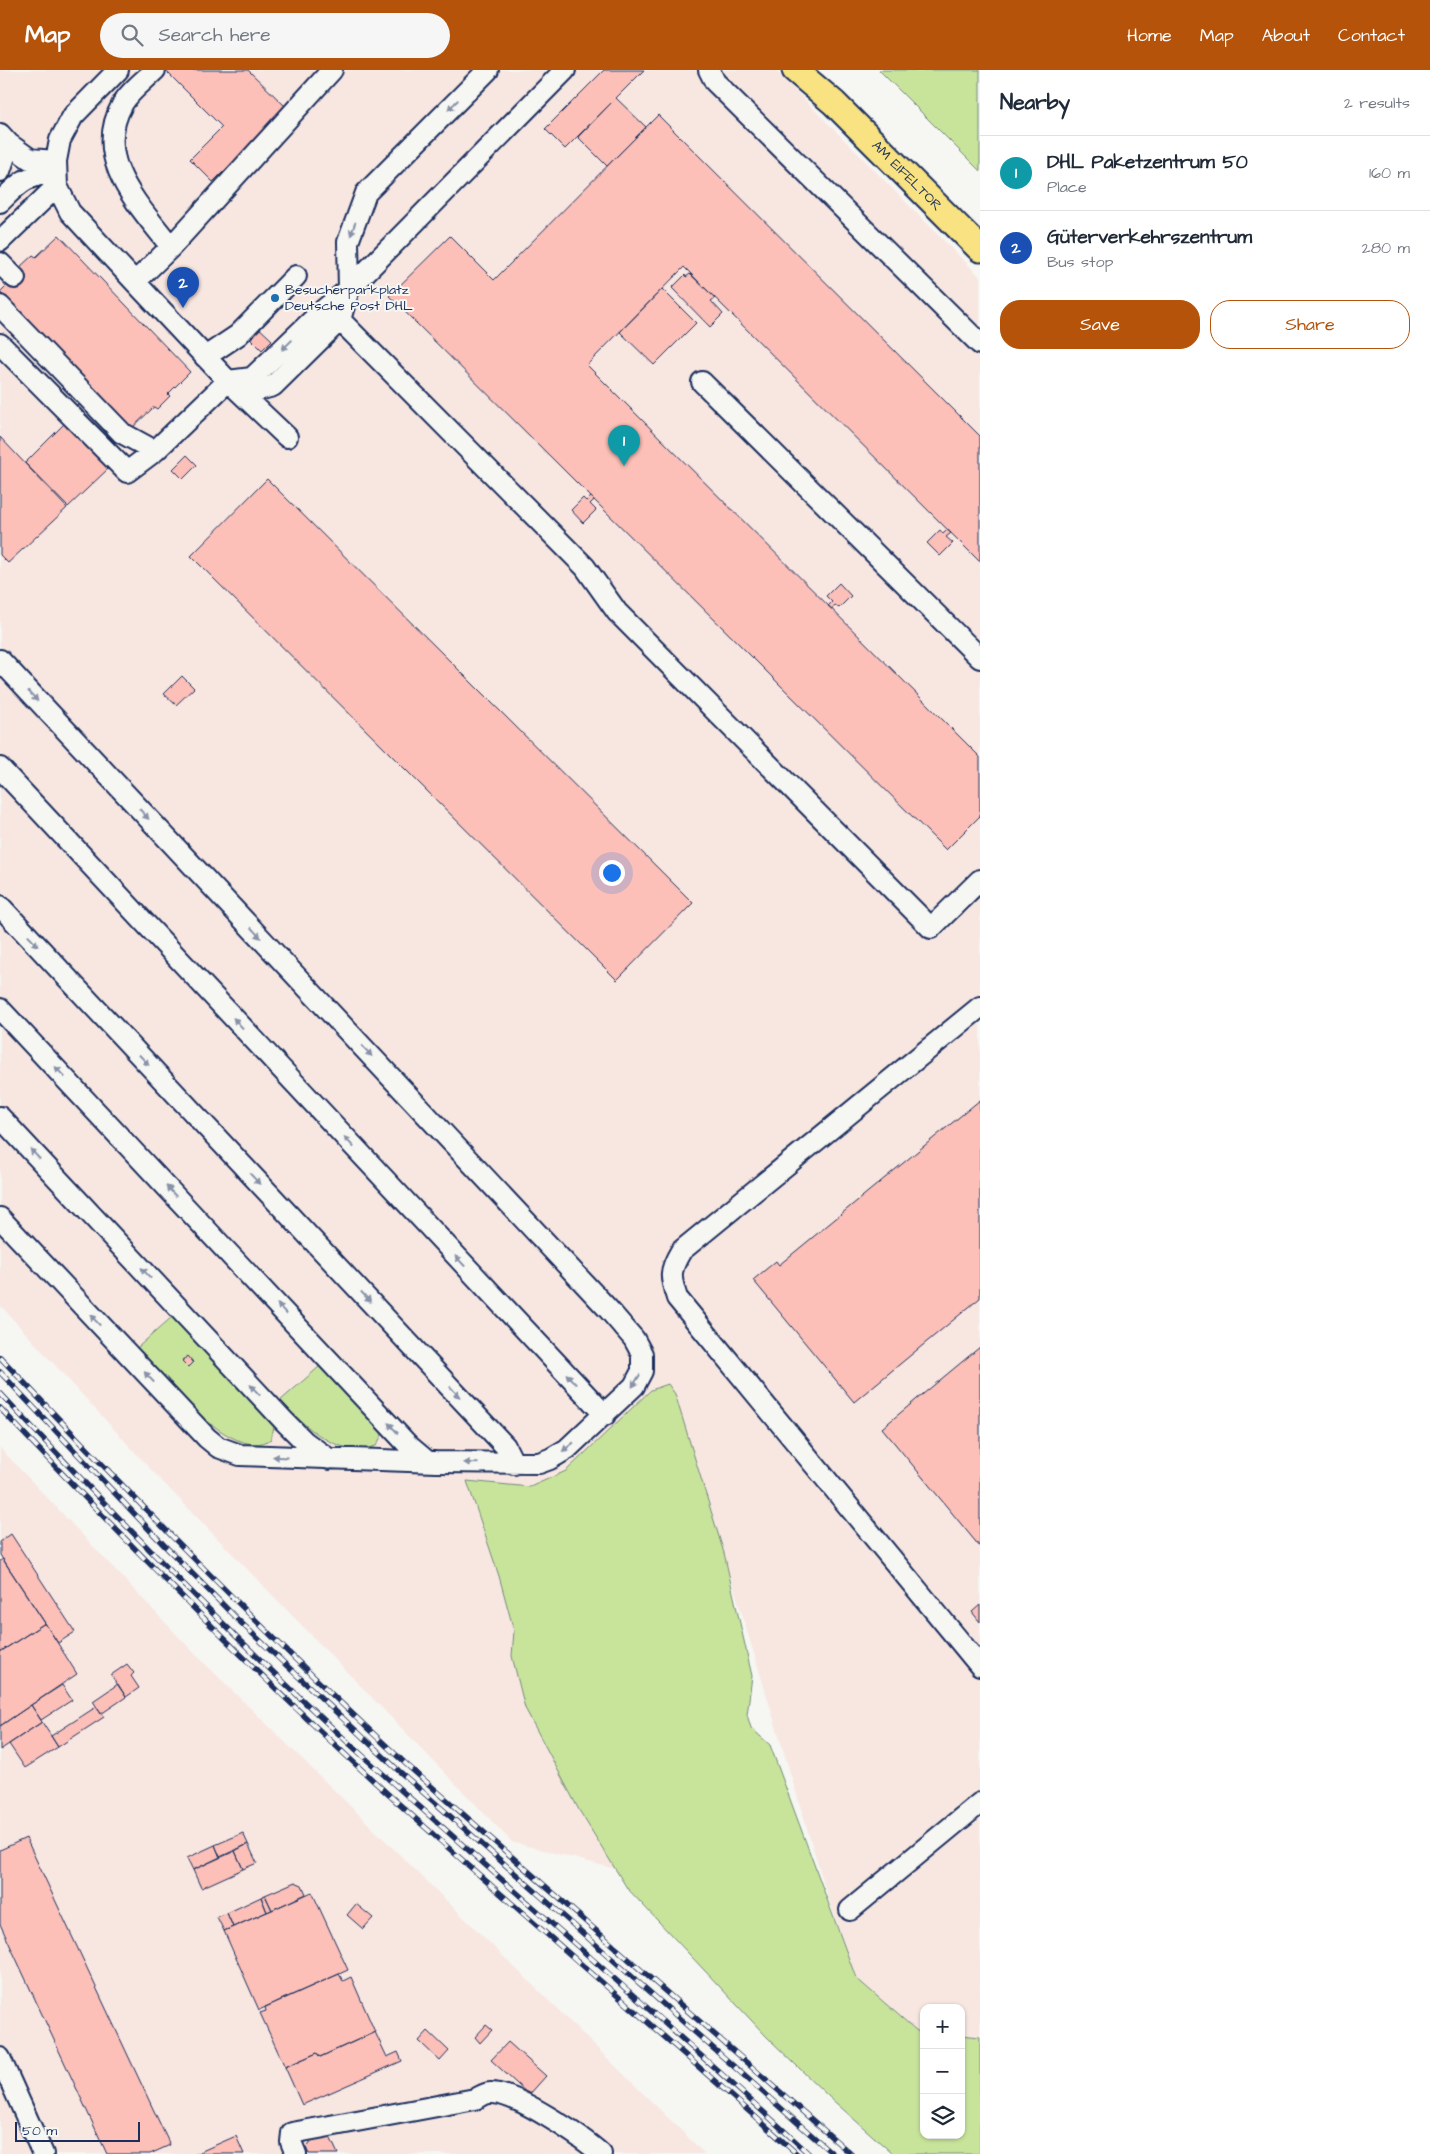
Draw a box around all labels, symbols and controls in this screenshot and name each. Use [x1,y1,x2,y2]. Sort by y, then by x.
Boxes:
search box [100,13,450,58]
text: Map [25,18,70,52]
icon: search [118,21,146,49]
text: Search here [158,22,271,49]
text: Home [1127,23,1172,48]
text: Map [1200,23,1234,48]
text: About [1262,23,1310,48]
text: Contact [1338,23,1405,48]
text: Nearby [1000,88,1070,117]
text: 2 results [1344,92,1410,114]
one-way arrow [447,98,459,110]
street label: AM EIFELTOR [867,136,947,216]
text: DHL Paketzentrum 50 [1047,149,1248,176]
text: 1 [1015,162,1017,184]
text: 160 m [1369,162,1410,184]
text: Place [1047,176,1087,198]
one-way arrow [349,222,357,237]
text: Güterverkehrszentrum [1047,224,1252,251]
text: 2 [1011,237,1021,259]
text: 280 m [1362,237,1410,259]
text: Bus stop [1047,251,1113,273]
pin: 2 [167,267,199,308]
place label: Besucherparkplatz Deutsche Post DHL [285,280,413,316]
marker: Besucherparkplatz Deutsche Post DHL [269,292,281,304]
button: Save [1000,300,1200,349]
button: Share [1210,300,1410,349]
one-way arrow [281,339,293,351]
pin: 1 [608,425,640,466]
one-way arrow [27,689,39,701]
one-way arrow [138,808,150,820]
your location [599,860,625,886]
one-way arrow [250,926,262,938]
one-way arrow [27,935,39,947]
one-way arrow [232,1018,244,1030]
one-way arrow [361,1045,373,1057]
one-way arrow [138,1054,150,1066]
one-way arrow [54,1067,66,1079]
one-way arrow [343,1136,355,1148]
one-way arrow [29,1149,41,1161]
one-way arrow [249,1172,261,1184]
one-way arrow [165,1185,177,1197]
one-way arrow [454,1255,466,1267]
one-way arrow [140,1268,152,1280]
one-way arrow [360,1291,372,1303]
one-way arrow [276,1304,288,1316]
one-way arrow [89,1315,101,1327]
one-way arrow [143,1371,155,1383]
one-way arrow [565,1374,577,1386]
one-way arrow [631,1375,640,1388]
one-way arrow [249,1385,261,1397]
one-way arrow [449,1385,461,1397]
one-way arrow [387,1423,399,1435]
one-way arrow [561,1442,575,1452]
one-way arrow [272,1453,288,1461]
one-way arrow [463,1459,479,1467]
map controls [920,2004,965,2139]
button: + [920,2004,965,2049]
button: − [920,2049,965,2094]
button: layers [920,2094,965,2139]
scale bar [15,2119,140,2142]
text: 50 m [22,2121,57,2141]

